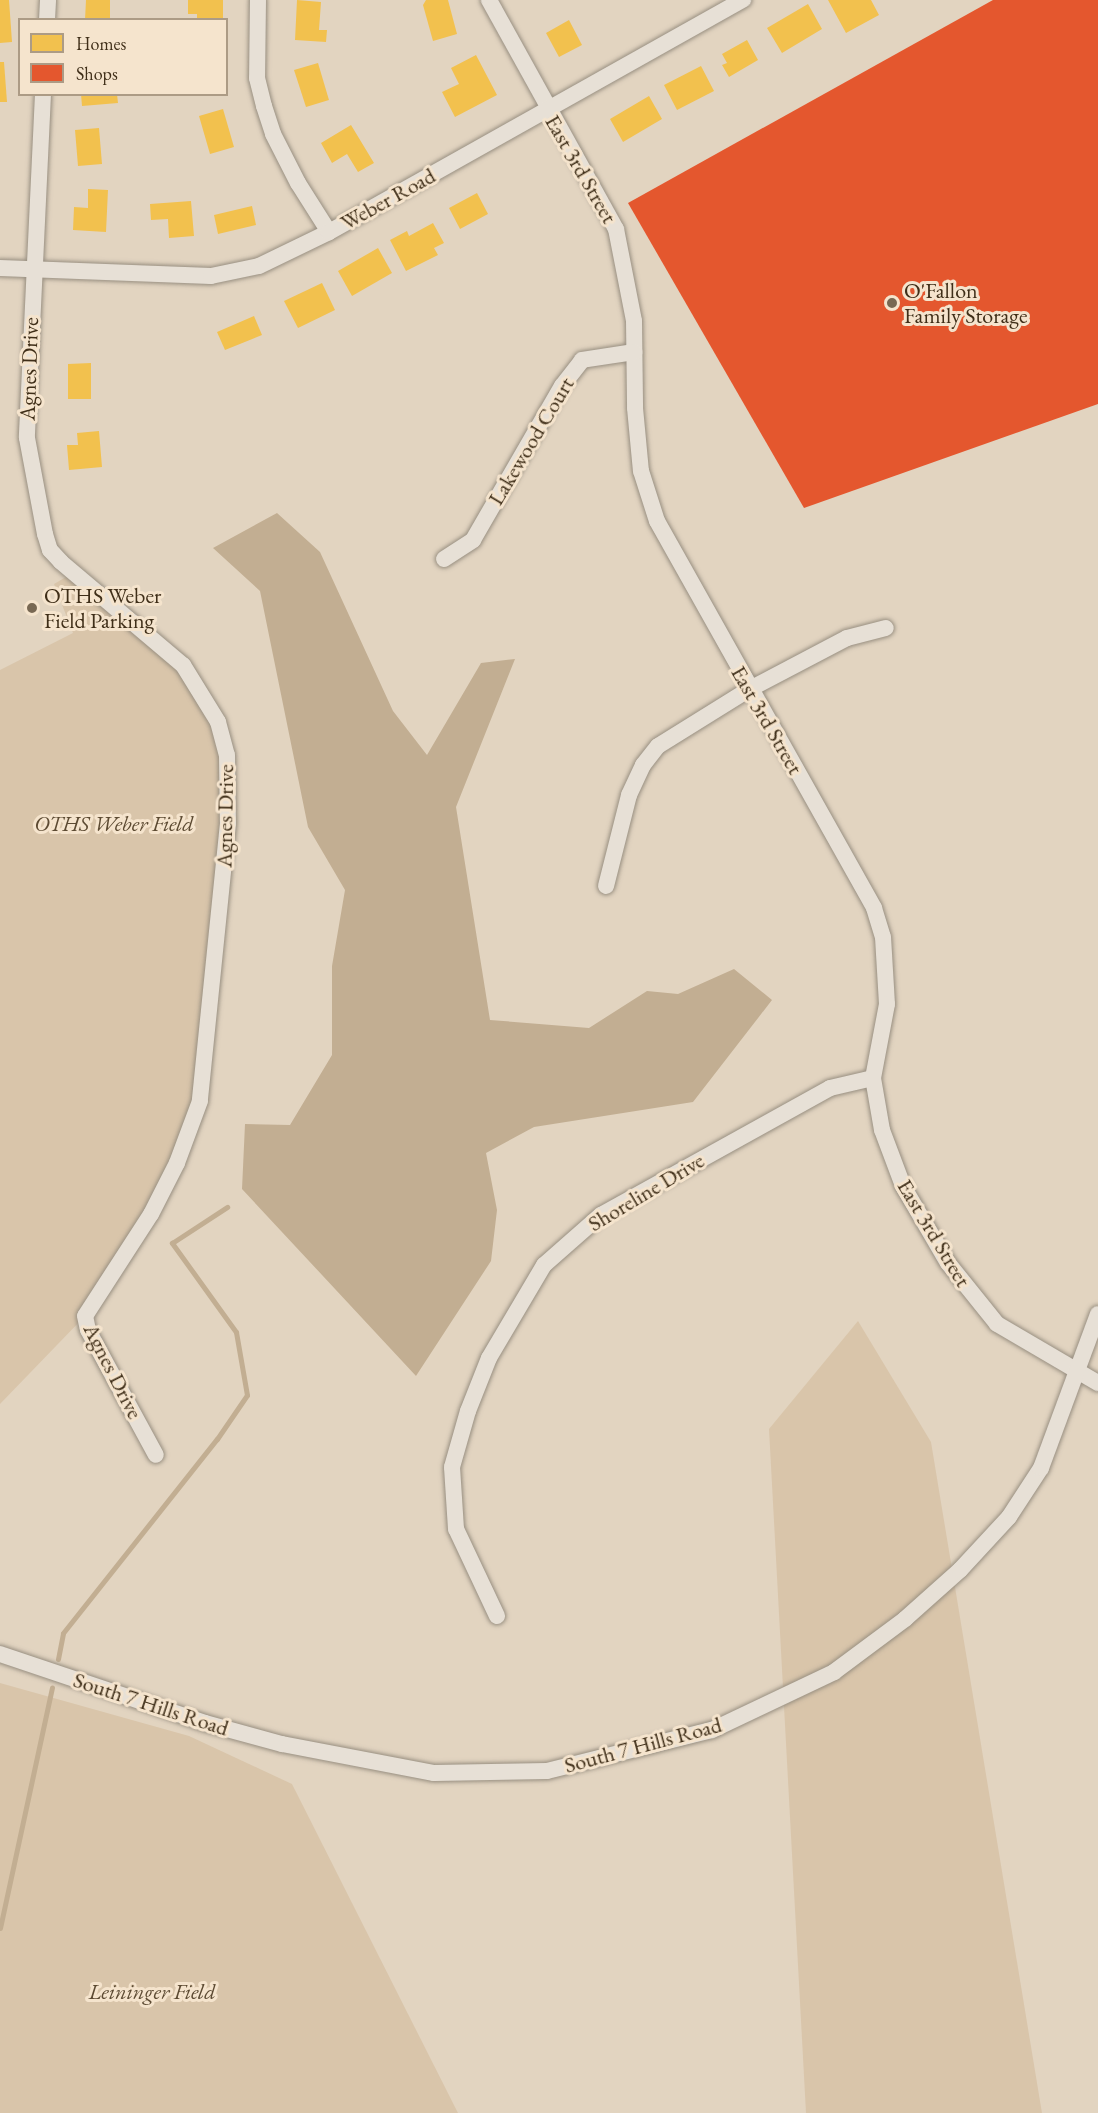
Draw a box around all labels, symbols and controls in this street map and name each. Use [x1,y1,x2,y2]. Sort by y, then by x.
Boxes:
legend [18,18,228,96]
text: Homes [76,32,126,55]
text: Shops [76,62,118,85]
street label: East 3rd Street [539,110,623,228]
street label: Weber Road [336,162,440,236]
place label: O'Fallon Family Storage [904,277,1028,328]
marker: O'Fallon Family Storage [885,296,899,310]
street label: Agnes Drive [14,317,44,421]
street label: Lakewood Court [482,372,580,510]
place label: OTHS Weber Field Parking [44,582,161,634]
marker: OTHS Weber Field Parking [25,601,39,615]
street label: East 3rd Street [725,661,809,779]
street label: Agnes Drive [211,764,239,868]
park label: OTHS Weber Field [34,811,194,837]
street label: Shoreline Drive [583,1147,709,1237]
street label: East 3rd Street [892,1174,976,1292]
street label: Agnes Drive [78,1319,148,1423]
street label: South 7 Hills Road [70,1666,232,1742]
street label: South 7 Hills Road [562,1711,724,1779]
park label: Leininger Field [89,1979,215,2005]

